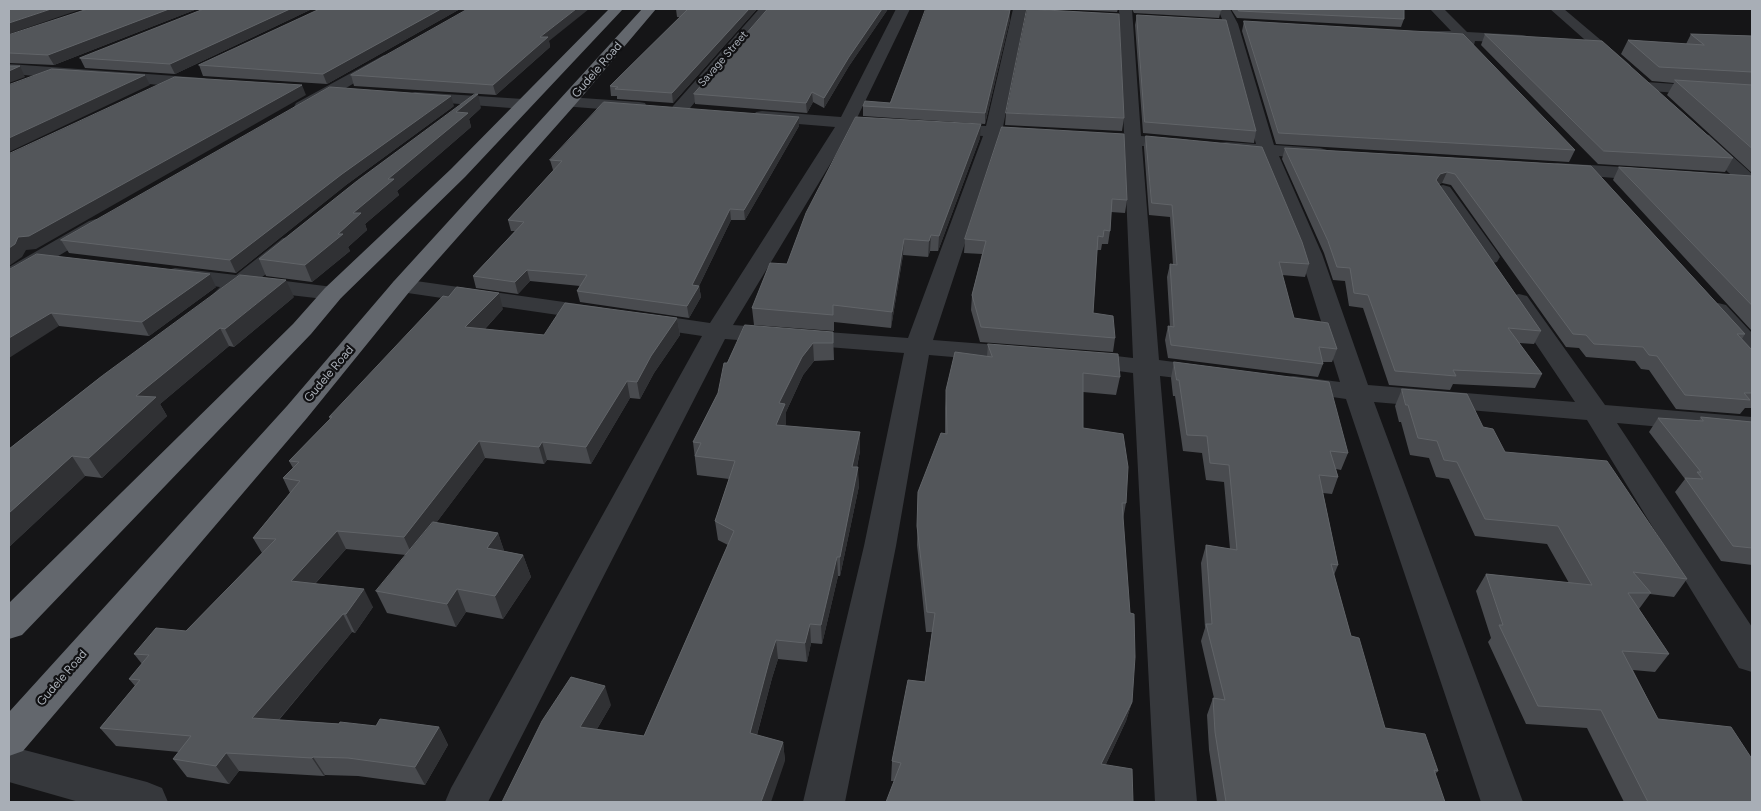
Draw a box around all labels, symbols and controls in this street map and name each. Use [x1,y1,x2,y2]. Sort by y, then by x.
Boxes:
street label: Savage Street [695,28,751,90]
street label: Gudele Road [569,39,625,101]
street label: Gudele Road [301,343,357,405]
street label: Gudele Road [34,647,90,709]

